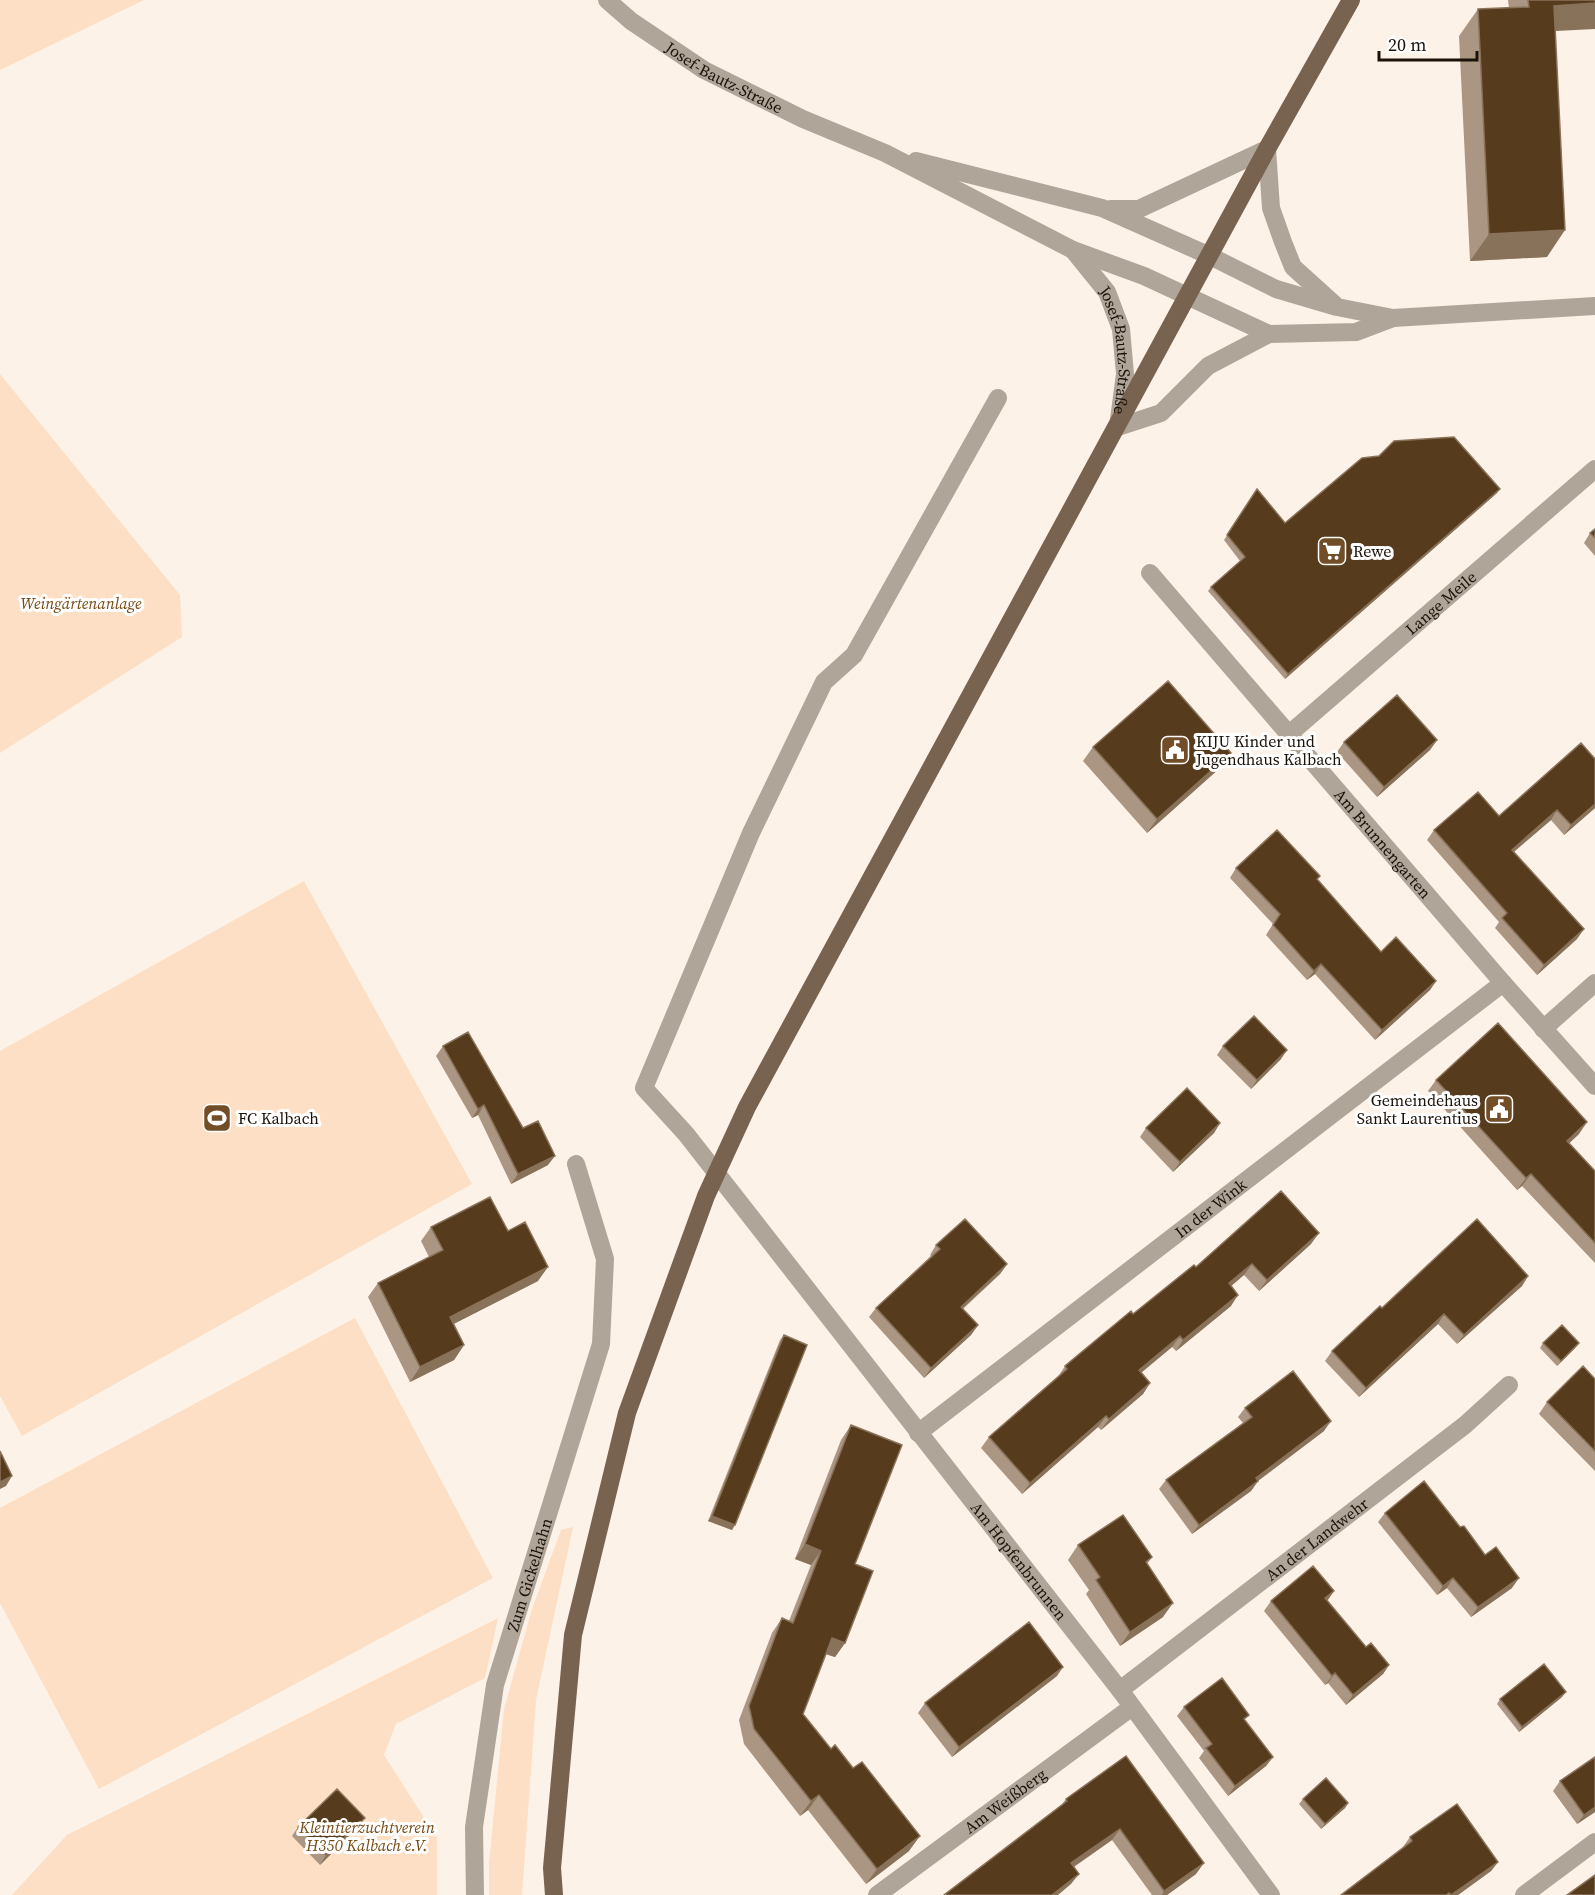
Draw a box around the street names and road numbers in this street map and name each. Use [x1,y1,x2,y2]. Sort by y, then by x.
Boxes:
street label: Josef-Bautz-Straße [660,36,786,118]
street label: Josef-Bautz-Straße [1094,280,1136,416]
street label: Lange Meile [1400,566,1481,640]
street label: Am Brunnengarten [1329,784,1437,903]
street label: In der Wink [1170,1173,1251,1243]
street label: An der Landwehr [1261,1492,1373,1586]
street label: Am Hopfenbrunnen [966,1497,1073,1625]
street label: Zum Gickelhahn [501,1515,557,1634]
street label: Am Weißberg [959,1763,1051,1838]

